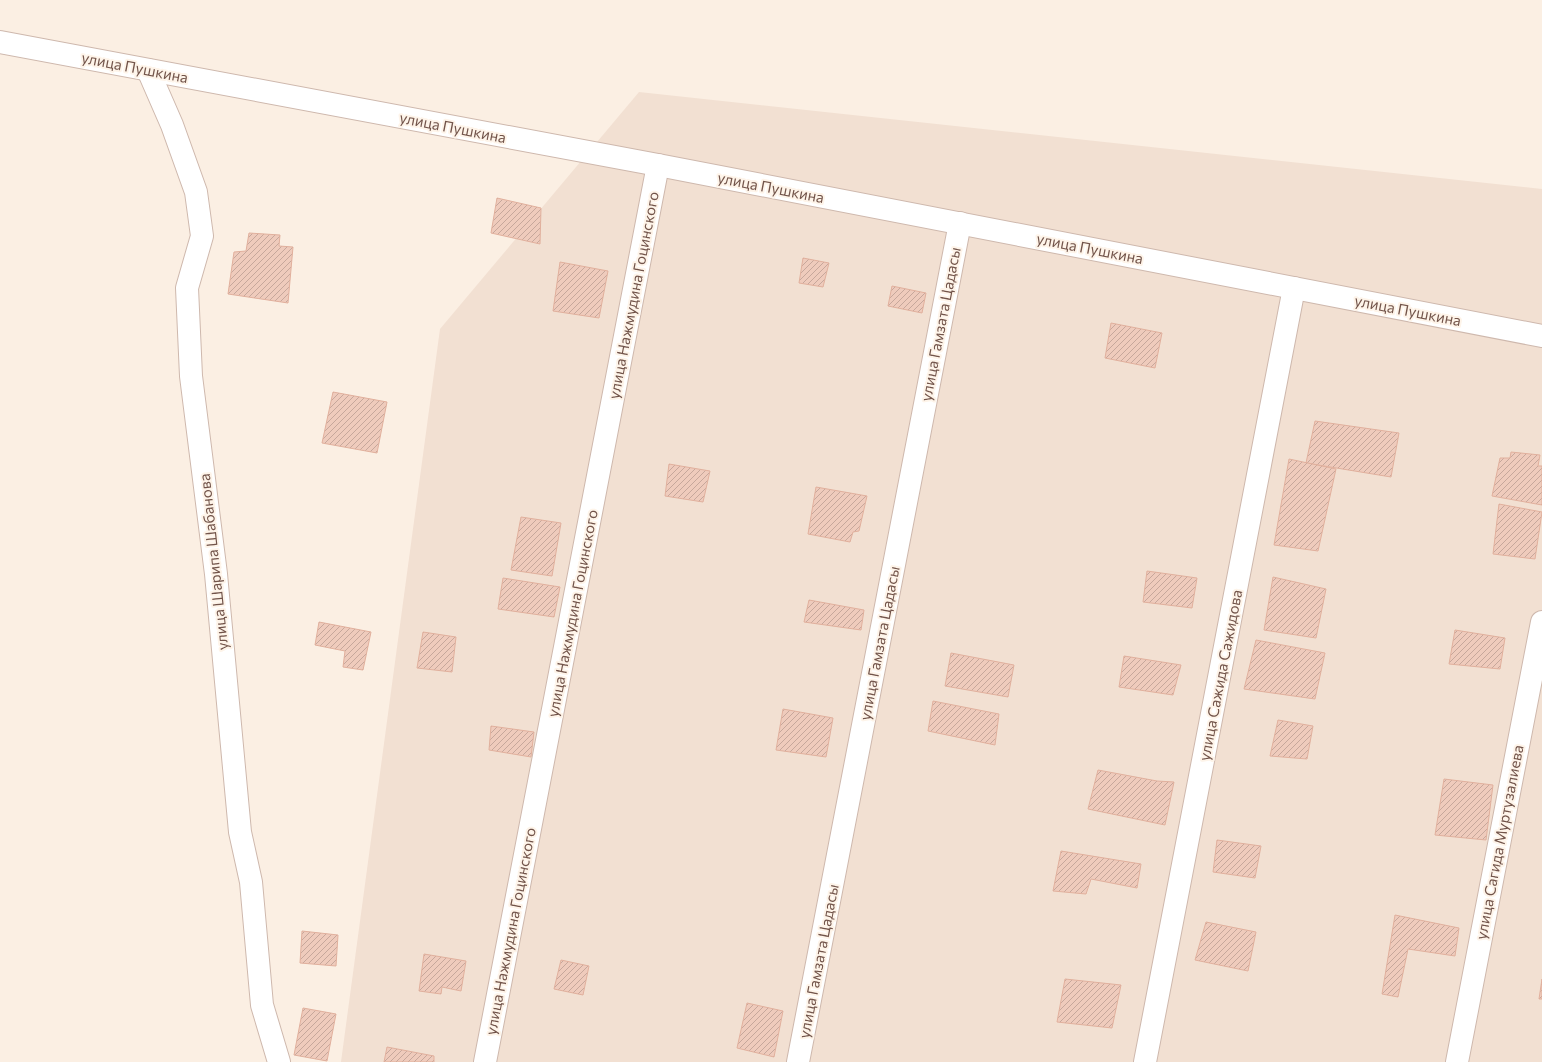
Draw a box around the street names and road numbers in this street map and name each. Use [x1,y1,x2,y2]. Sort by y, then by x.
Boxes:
street label: улица Пушкина [80,48,190,86]
street label: улица Пушкина [398,108,508,146]
street label: улица Пушкина [716,168,826,206]
street label: улица Нажмудина Гоцинского [604,190,662,400]
street label: улица Пушкина [1035,229,1145,267]
street label: улица Гамзата Цадасы [916,246,964,402]
street label: улица Пушкина [1353,291,1463,329]
street label: улица Шарипа Шабанова [195,473,231,651]
street label: улица Нажмудина Гоцинского [543,508,601,718]
street label: улица Гамзата Цадасы [855,565,903,721]
street label: улица Сажида Сажидова [1195,588,1245,762]
street label: улица Сагида Муртузалиева [1471,743,1527,941]
street label: улица Нажмудина Гоцинского [481,826,539,1036]
street label: улица Гамзата Цадасы [794,883,842,1039]

